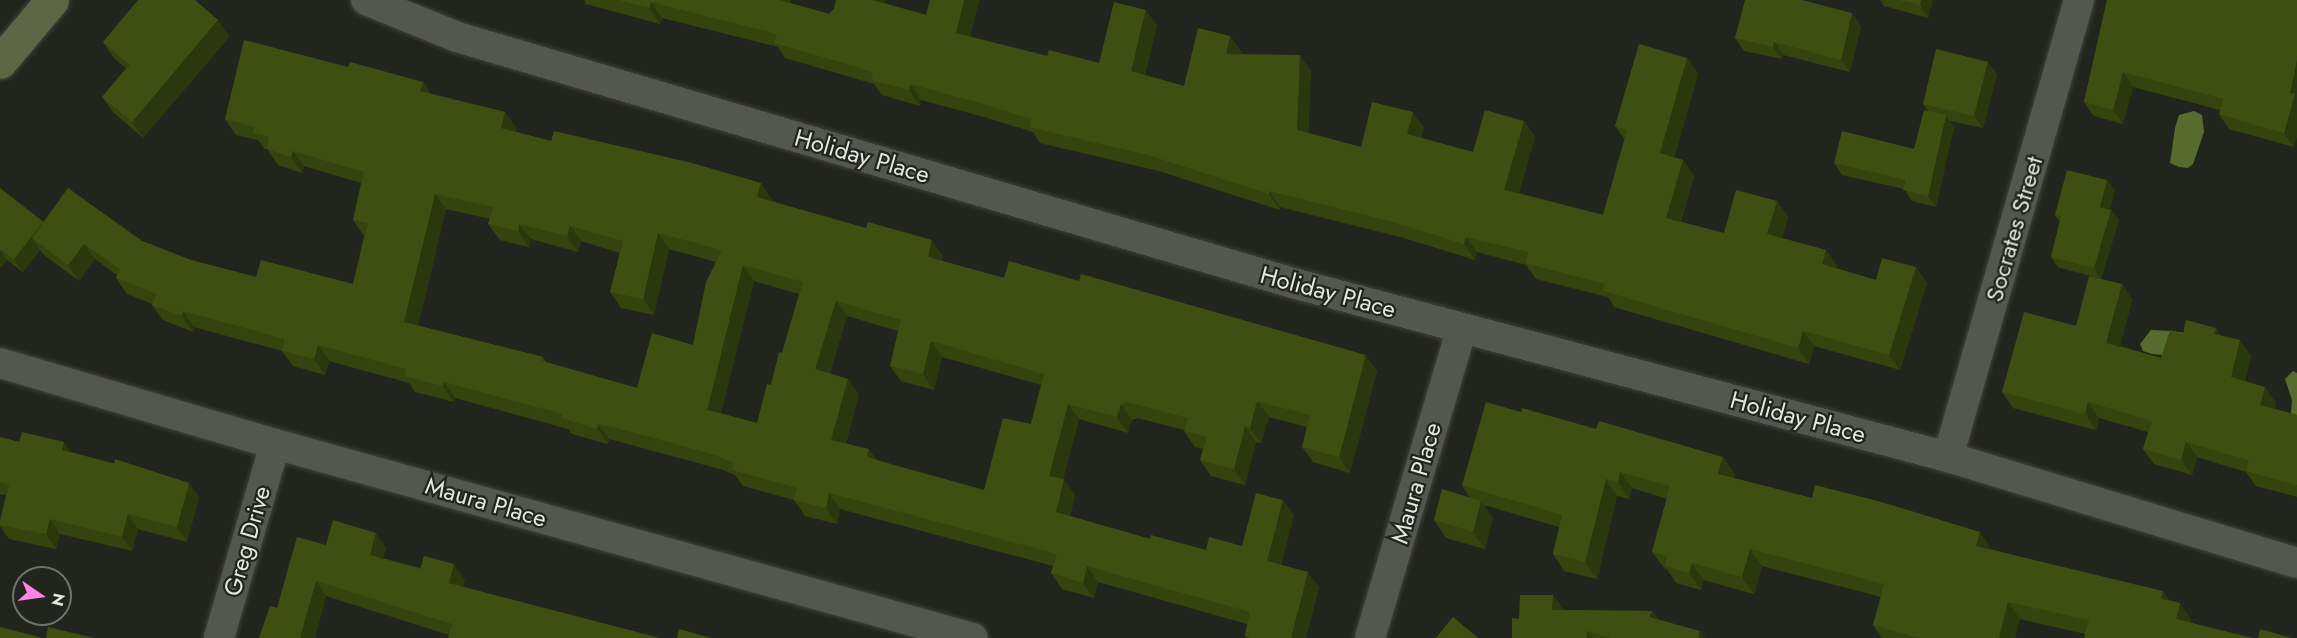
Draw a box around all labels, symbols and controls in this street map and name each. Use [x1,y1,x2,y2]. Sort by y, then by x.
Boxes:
street label: Holiday Place [791,123,933,189]
street label: Socrates Street [1980,153,2048,305]
street label: Holiday Place [1257,260,1399,324]
street label: Holiday Place [1727,385,1869,449]
street label: Maura Place [1385,419,1447,547]
street label: Maura Place [422,471,550,533]
street label: Greg Drive [218,483,276,599]
north arrow [12,566,72,626]
text: N [45,591,71,608]

